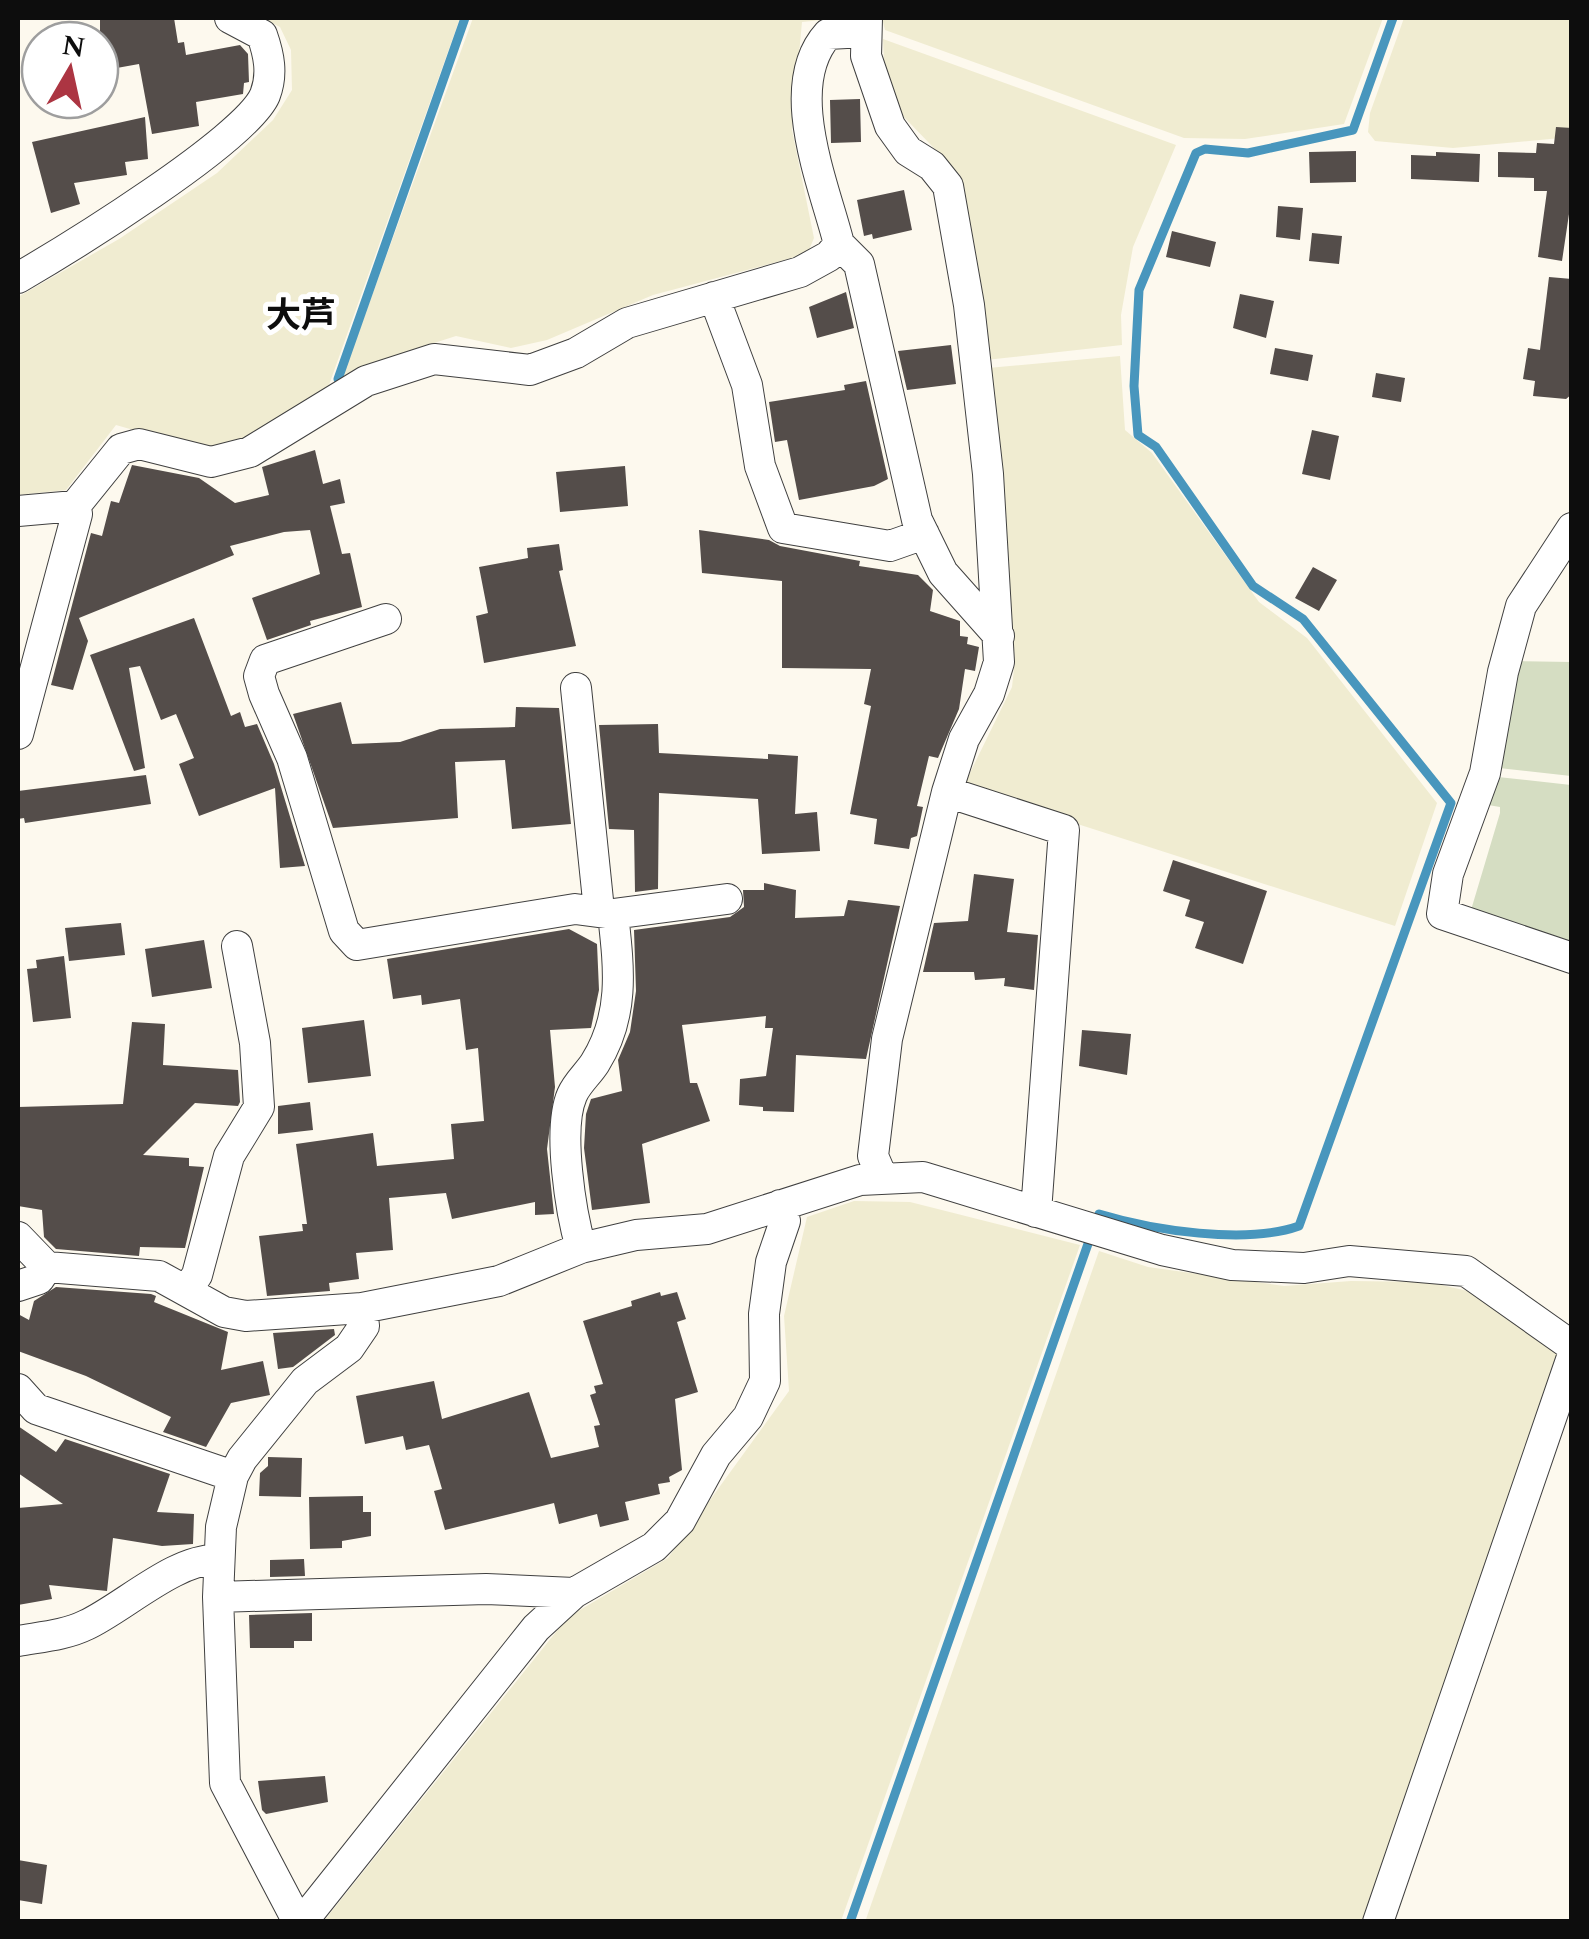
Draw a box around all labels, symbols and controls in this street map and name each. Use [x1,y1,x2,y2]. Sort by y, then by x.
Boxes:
north arrow [20,20,120,120]
text: N [59,24,88,70]
district label: 大芦 [266,290,336,343]

